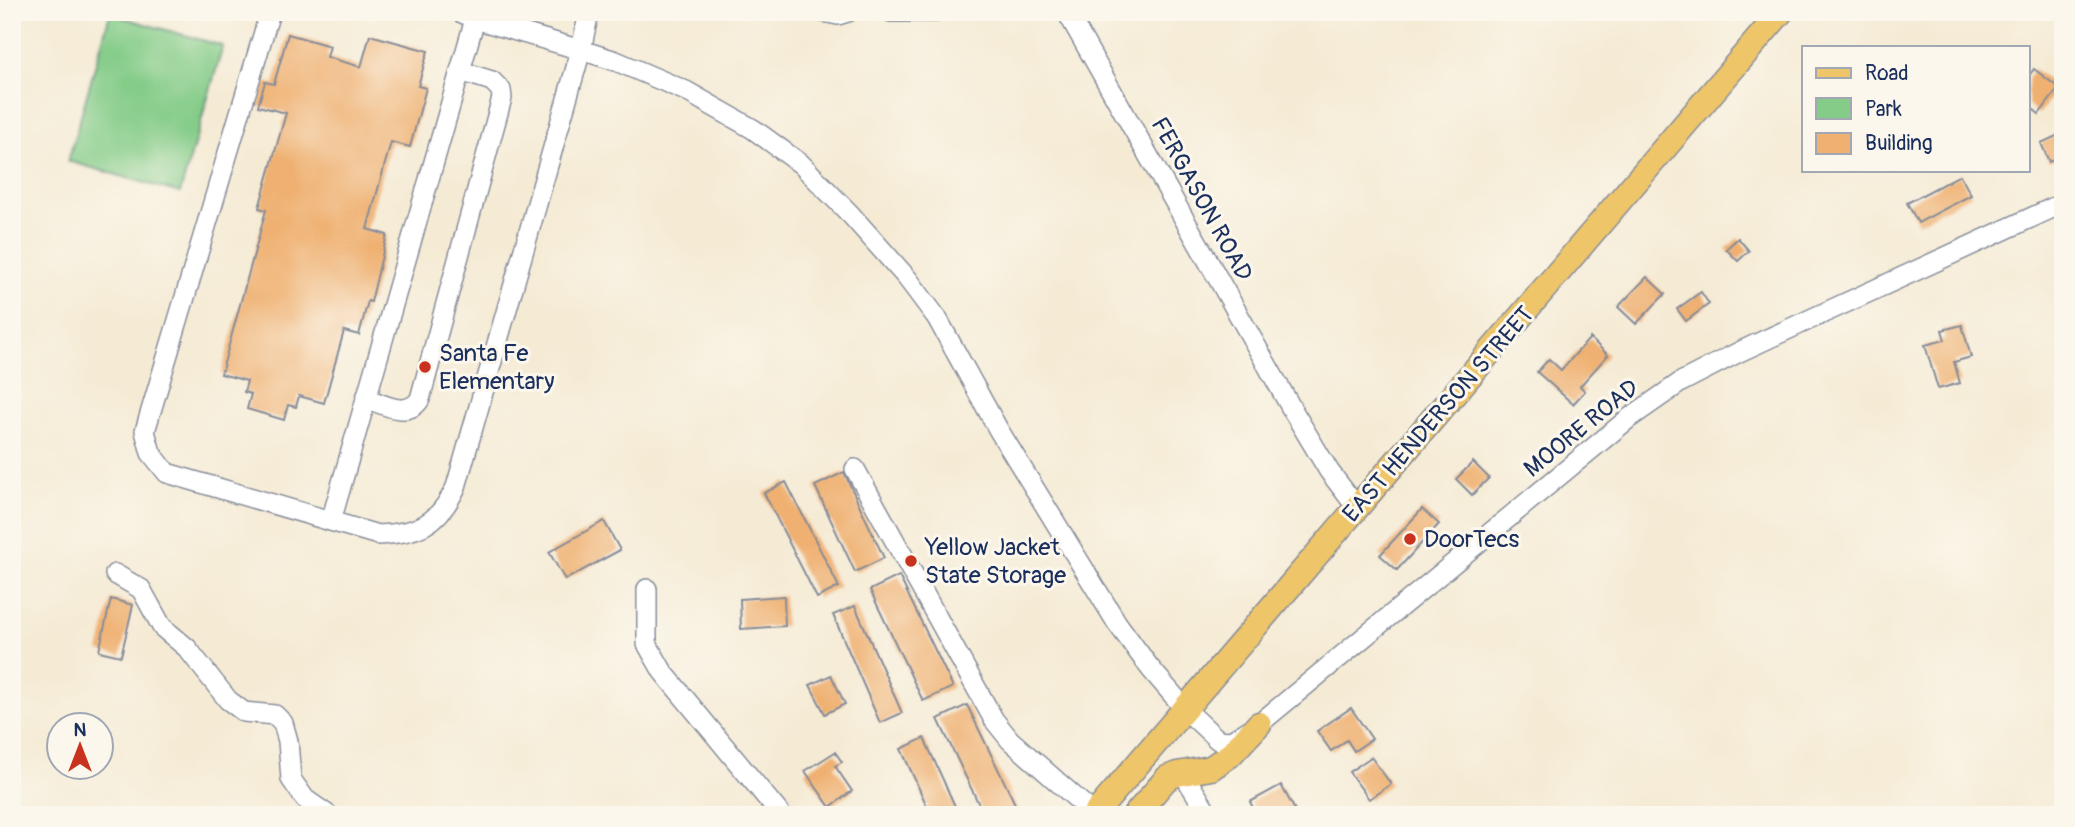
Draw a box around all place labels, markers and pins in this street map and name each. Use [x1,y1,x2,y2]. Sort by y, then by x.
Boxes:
place label: Santa Fe Elementary [439,339,554,396]
marker: Santa Fe Elementary [417,359,433,375]
place label: DoorTecs [1424,525,1520,554]
marker: DoorTecs [1402,531,1418,547]
place label: Yellow Jacket State Storage [924,533,1066,590]
marker: Yellow Jacket State Storage [903,553,919,569]

